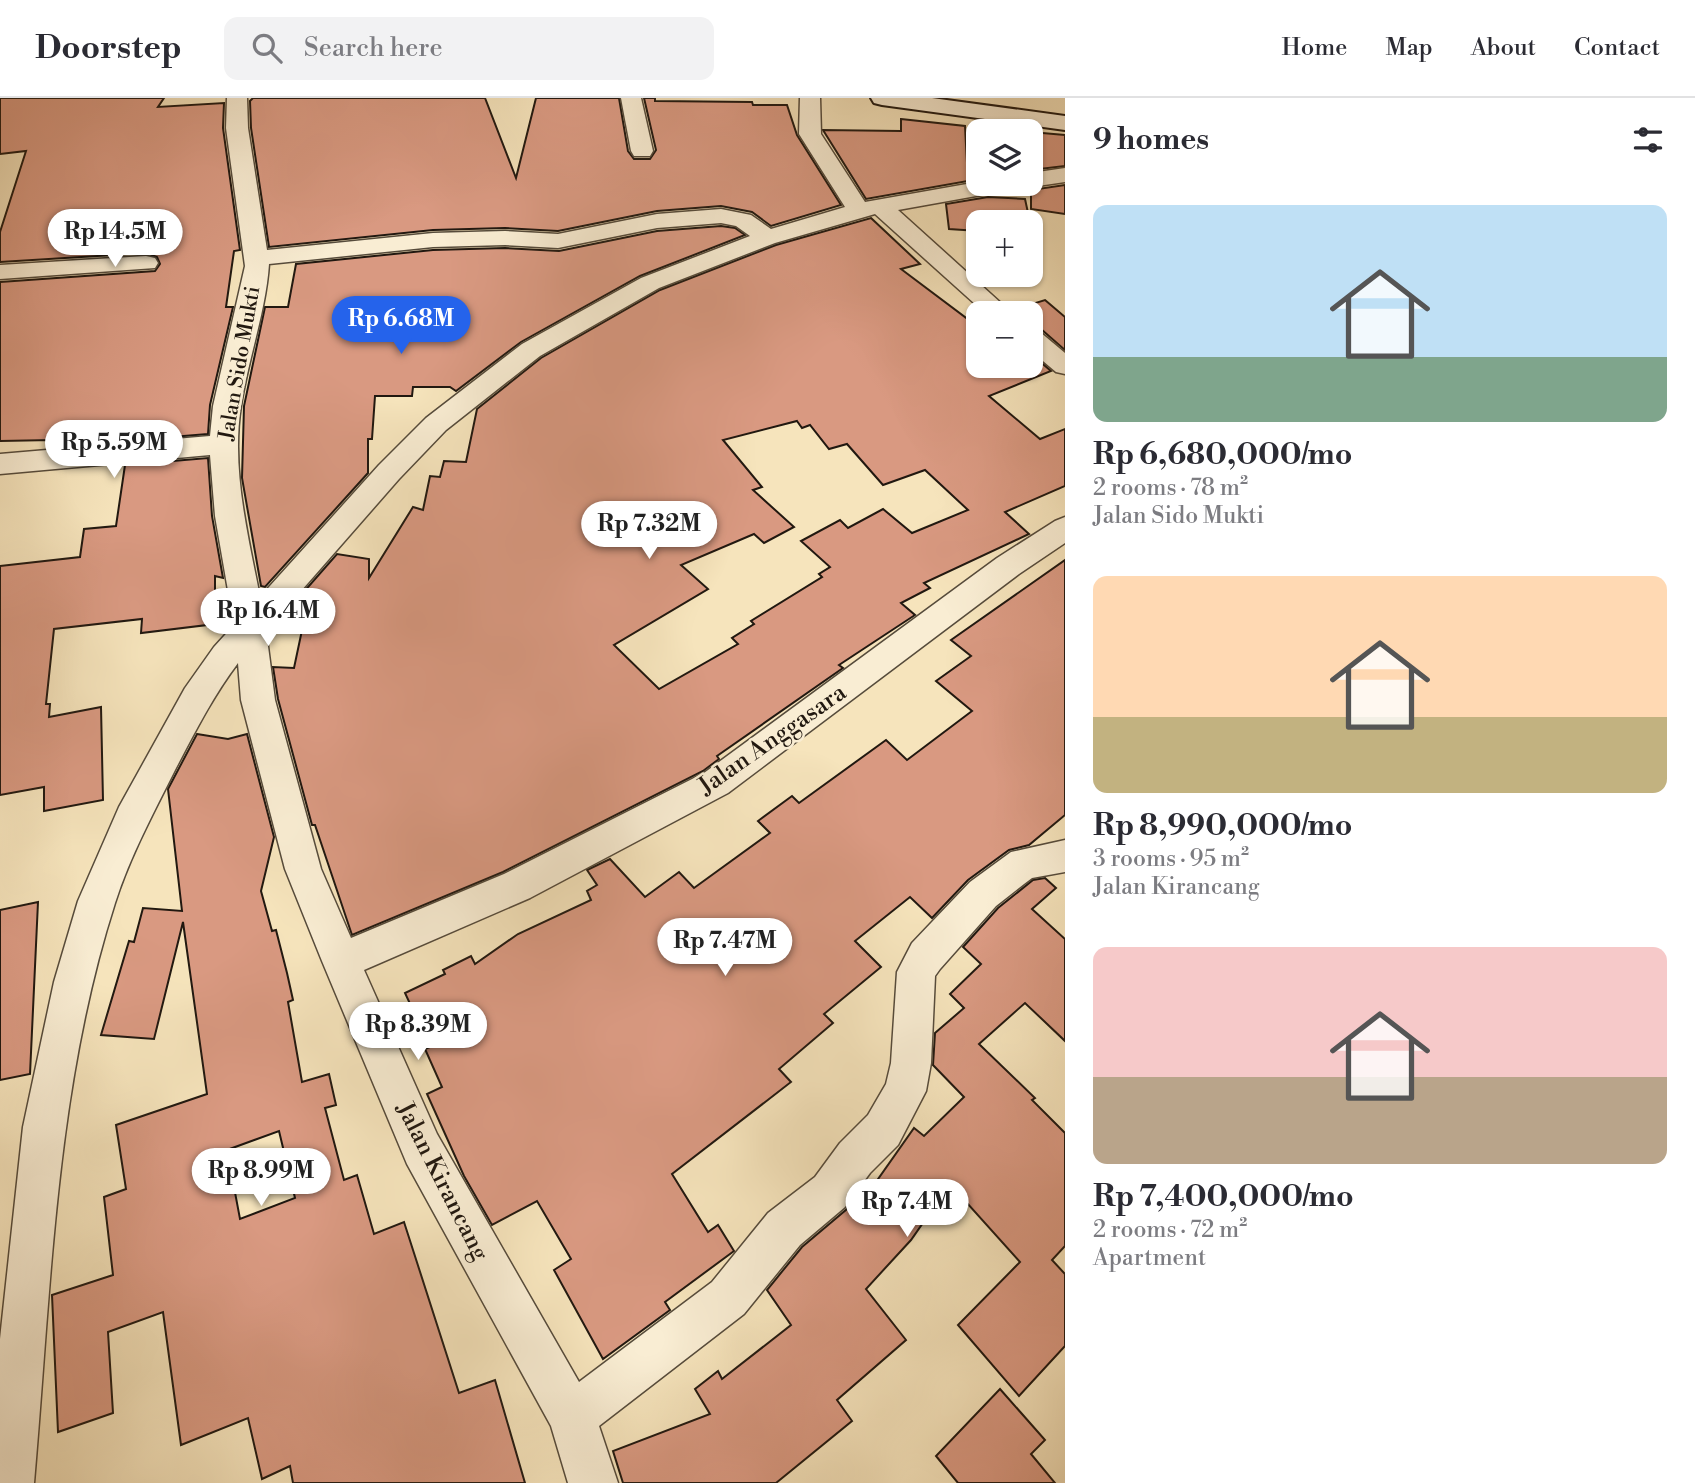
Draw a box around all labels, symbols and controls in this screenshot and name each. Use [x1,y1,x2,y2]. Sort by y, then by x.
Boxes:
search box [224,17,714,80]
text: Doorstep [35,28,182,69]
icon: search [248,29,286,67]
text: Search here [304,32,443,64]
text: Home [1282,33,1347,63]
text: Map [1385,33,1433,63]
text: About [1471,33,1536,63]
text: Contact [1574,33,1660,63]
map controls [966,119,1043,378]
button: layers [966,119,1043,196]
text: 9 homes [1093,121,1209,159]
icon: filters [1629,121,1667,159]
pin: Rp 14.5M [43,209,187,269]
button: + [966,210,1043,287]
text: Rp 14.5M [64,218,166,246]
icon: home [1317,251,1443,377]
street label: Jalan Sido Mukti [213,284,266,443]
pin: Rp 6.68M [329,296,473,356]
button: − [966,301,1043,378]
text: Rp 6.68M [348,305,454,333]
pin: Rp 5.59M [42,420,186,480]
text: Rp 5.59M [61,429,167,457]
text: Rp 6,680,000/mo [1093,436,1352,474]
text: 2 rooms · 78 m² [1093,474,1248,502]
pin: Rp 7.32M [577,502,721,561]
text: Jalan Sido Mukti [1093,502,1264,530]
text: Rp 7.32M [597,510,701,538]
pin: Rp 16.4M [196,588,340,648]
text: Rp 16.4M [216,597,320,625]
icon: home [1317,622,1443,748]
street label: Jalan Anggasara [692,677,853,802]
text: Rp 8,990,000/mo [1093,807,1352,845]
text: 3 rooms · 95 m² [1093,845,1249,873]
text: Jalan Kirancang [1093,873,1260,901]
pin: Rp 7.47M [653,918,797,978]
text: Rp 7.47M [673,927,777,955]
icon: home [1317,993,1443,1119]
pin: Rp 8.39M [346,1002,490,1062]
text: Rp 8.39M [365,1011,471,1039]
street label: Jalan Kirancang [389,1096,495,1266]
pin: Rp 8.99M [189,1148,333,1208]
text: Rp 8.99M [208,1157,314,1185]
text: Rp 7,400,000/mo [1093,1178,1354,1216]
pin: Rp 7.4M [842,1180,972,1239]
text: Rp 7.4M [862,1188,952,1216]
text: 2 rooms · 72 m² [1093,1216,1247,1244]
text: Apartment [1093,1244,1206,1272]

